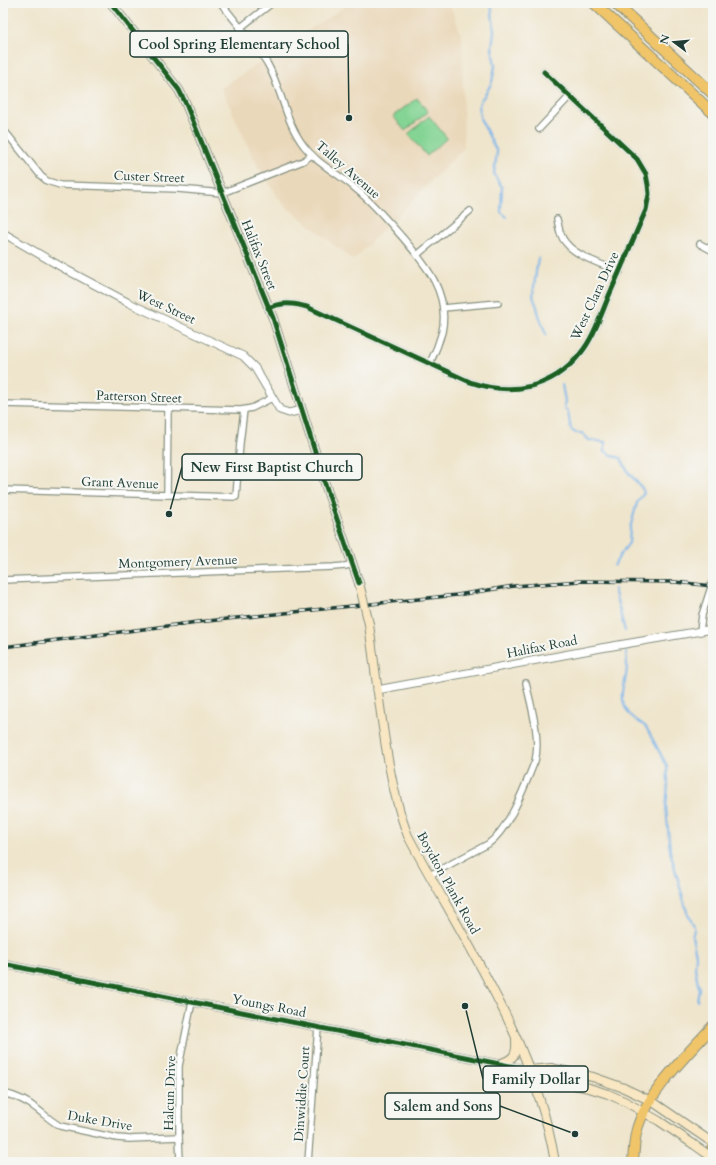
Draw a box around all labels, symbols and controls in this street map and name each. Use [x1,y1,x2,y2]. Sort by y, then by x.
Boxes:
north arrow [654,22,694,62]
callout: Cool Spring Elementary School [130,31,348,57]
text: N [656,32,674,46]
text: Cool Spring Elementary School [138,35,340,54]
street label: Talley Avenue [312,137,384,203]
street label: Custer Street [113,167,185,187]
street label: Halifax Street [237,217,281,293]
street label: West Clara Drive [566,248,624,344]
street label: West Street [133,285,199,329]
street label: Patterson Street [96,387,182,407]
callout: New First Baptist Church [182,454,362,480]
text: New First Baptist Church [190,458,354,477]
street label: Grant Avenue [81,473,159,493]
street label: Montgomery Avenue [118,551,238,573]
street label: Halifax Road [505,631,579,663]
street label: Boydton Plank Road [412,828,484,938]
street label: Youngs Road [230,990,308,1022]
street label: Dinwiddie Court [290,1046,314,1142]
street label: Halcun Drive [160,1055,180,1131]
callout: Family Dollar [483,1066,588,1092]
text: Family Dollar [492,1070,581,1089]
callout: Salem and Sons [385,1093,500,1119]
text: Salem and Sons [394,1097,492,1116]
street label: Duke Drive [66,1106,134,1136]

